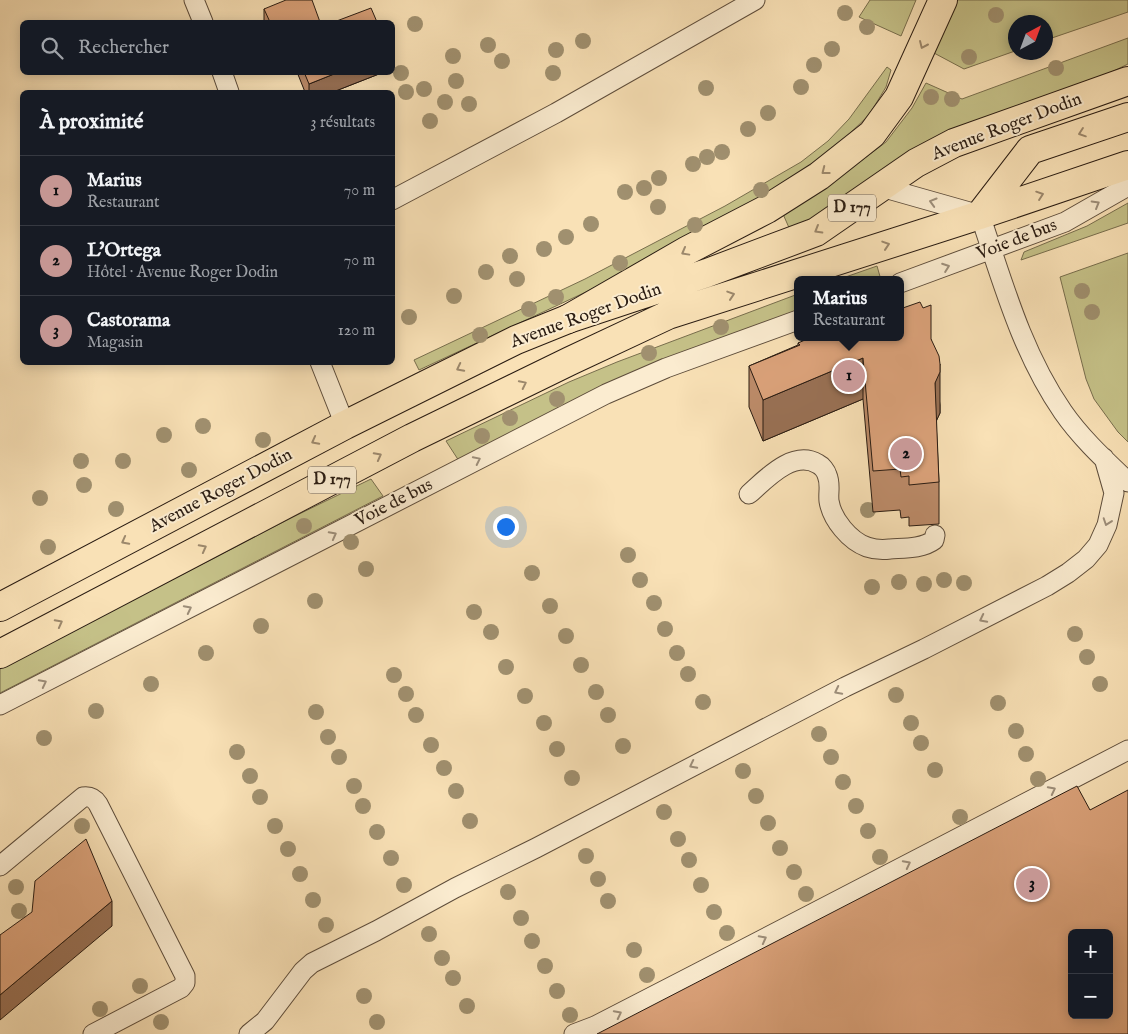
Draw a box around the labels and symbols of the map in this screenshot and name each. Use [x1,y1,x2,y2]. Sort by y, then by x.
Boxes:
north arrow [1008,15,1053,60]
one-way arrow [918,40,929,49]
street label: Avenue Roger Dodin [928,88,1086,167]
one-way arrow [1078,127,1087,137]
one-way arrow [822,165,831,174]
one-way arrow [1035,191,1044,201]
road number: D 177 [828,194,876,222]
one-way arrow [929,198,937,208]
one-way arrow [1090,201,1099,211]
street label: Voie de bus [973,214,1061,266]
one-way arrow [815,224,824,234]
one-way arrow [881,241,889,251]
one-way arrow [681,246,690,256]
one-way arrow [941,263,950,273]
street label: Avenue Roger Dodin [506,278,665,354]
one-way arrow [726,290,734,300]
pin: 1 [833,357,865,395]
one-way arrow [456,362,465,372]
one-way arrow [518,380,527,390]
one-way arrow [311,435,320,445]
pin: 2 [890,435,922,473]
street label: Avenue Roger Dodin [145,443,297,539]
one-way arrow [373,453,382,463]
one-way arrow [472,457,481,467]
road number: D 177 [308,466,356,494]
street label: Voie de bus [350,474,437,533]
your location [493,514,519,540]
one-way arrow [1103,517,1113,526]
one-way arrow [328,531,337,541]
one-way arrow [121,535,130,545]
one-way arrow [198,544,207,554]
one-way arrow [183,605,192,615]
one-way arrow [980,613,989,623]
one-way arrow [54,619,63,629]
one-way arrow [38,679,47,689]
one-way arrow [834,685,843,695]
one-way arrow [690,759,699,769]
one-way arrow [1046,786,1055,796]
one-way arrow [902,860,911,870]
pin: 3 [1016,865,1048,903]
one-way arrow [758,935,767,945]
one-way arrow [613,1010,622,1020]

